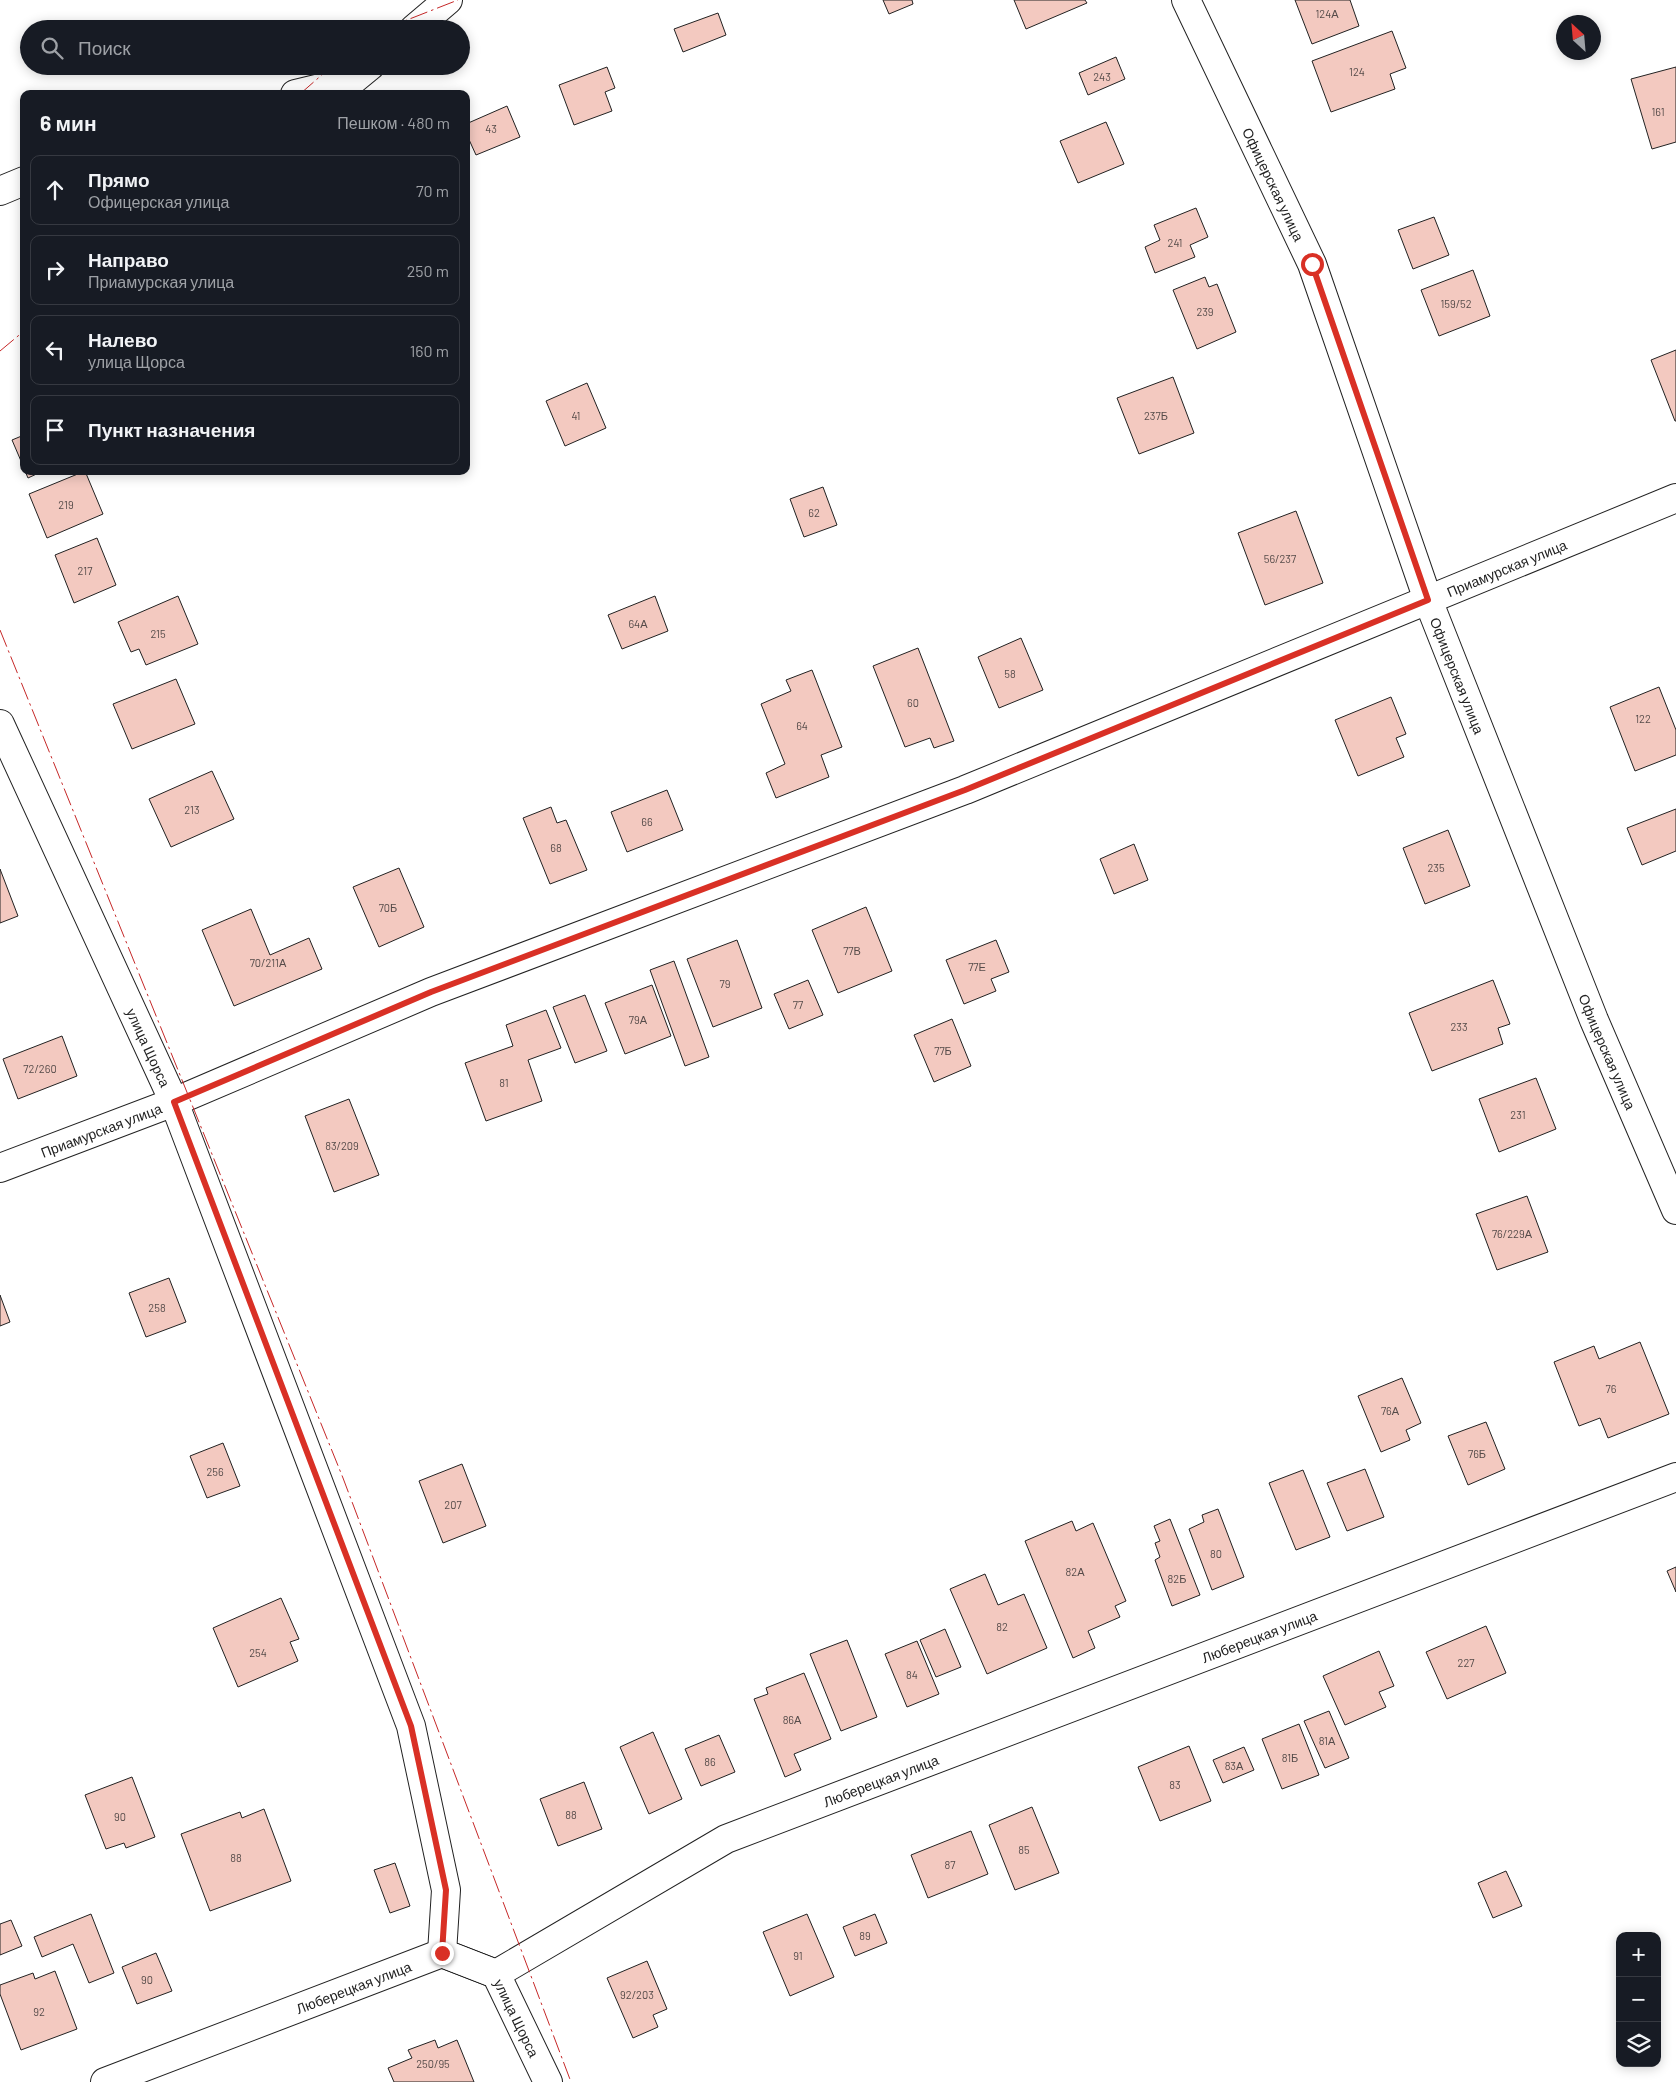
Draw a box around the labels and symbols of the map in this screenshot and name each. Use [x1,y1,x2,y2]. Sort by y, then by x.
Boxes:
house number: 124А [1315,7,1339,20]
north arrow [1556,15,1601,60]
house number: 124 [1349,65,1365,78]
house number: 243 [1093,70,1111,83]
house number: 161 [1651,105,1665,118]
house number: 43 [485,122,497,135]
street label: Офицерская улица [1240,125,1308,244]
house number: 241 [1168,236,1182,249]
route start [1301,253,1324,276]
house number: 159/52 [1440,297,1472,310]
house number: 239 [1196,305,1214,318]
house number: 41 [572,409,580,422]
house number: 237Б [1144,409,1168,422]
house number: 219 [58,498,74,511]
house number: 62 [808,506,820,519]
street label: Приамурская улица [1444,535,1569,600]
house number: 56/237 [1264,552,1296,565]
house number: 217 [78,564,92,577]
street label: Офицерская улица [1427,615,1489,736]
house number: 64А [628,617,648,630]
house number: 215 [150,627,166,640]
house number: 58 [1004,667,1016,680]
house number: 60 [907,696,919,709]
house number: 122 [1635,712,1651,725]
house number: 64 [796,719,808,732]
house number: 213 [184,803,200,816]
house number: 66 [641,815,653,828]
house number: 68 [550,841,562,854]
house number: 235 [1427,861,1445,874]
house number: 70Б [379,901,397,914]
house number: 77В [843,944,861,957]
house number: 70/211А [250,956,287,969]
house number: 77Е [968,960,986,973]
house number: 79 [720,977,731,990]
street label: Офицерская улица [1576,991,1640,1112]
house number: 77 [793,998,803,1011]
street label: улица Щорса [123,1005,174,1090]
house number: 79А [629,1013,648,1026]
house number: 233 [1450,1020,1468,1033]
house number: 77Б [934,1044,952,1057]
house number: 72/260 [23,1062,57,1075]
house number: 81 [499,1076,509,1089]
street label: Приамурская улица [38,1099,164,1160]
house number: 231 [1510,1108,1526,1121]
house number: 83/209 [325,1139,359,1152]
house number: 76/229А [1492,1227,1533,1240]
house number: 258 [148,1301,166,1314]
house number: 76 [1606,1382,1617,1395]
house number: 76А [1381,1404,1400,1417]
house number: 76Б [1468,1447,1486,1460]
house number: 256 [206,1465,224,1478]
house number: 207 [444,1498,462,1511]
house number: 80 [1210,1547,1222,1560]
house number: 82А [1066,1565,1085,1578]
house number: 82Б [1168,1572,1186,1585]
street label: Люберецкая улица [1199,1606,1319,1666]
house number: 82 [996,1620,1008,1633]
house number: 254 [249,1646,267,1659]
house number: 227 [1458,1656,1475,1669]
house number: 84 [906,1668,918,1681]
house number: 86А [783,1713,802,1726]
house number: 81А [1319,1734,1336,1747]
street label: Люберецкая улица [821,1750,941,1810]
house number: 81Б [1282,1751,1298,1764]
house number: 86 [704,1755,716,1768]
house number: 83А [1225,1759,1244,1772]
house number: 83 [1169,1778,1181,1791]
house number: 88 [565,1808,577,1821]
house number: 90 [114,1810,126,1823]
house number: 85 [1018,1843,1030,1856]
house number: 88 [230,1851,242,1864]
house number: 87 [945,1858,955,1871]
house number: 89 [859,1929,871,1942]
route end [431,1942,454,1965]
house number: 91 [793,1949,803,1962]
street label: Люберецкая улица [293,1957,414,2017]
house number: 90 [141,1973,153,1986]
street label: улица Щорса [491,1976,543,2060]
house number: 92/203 [620,1988,654,2001]
house number: 92 [33,2005,45,2018]
house number: 250/95 [416,2057,450,2070]

